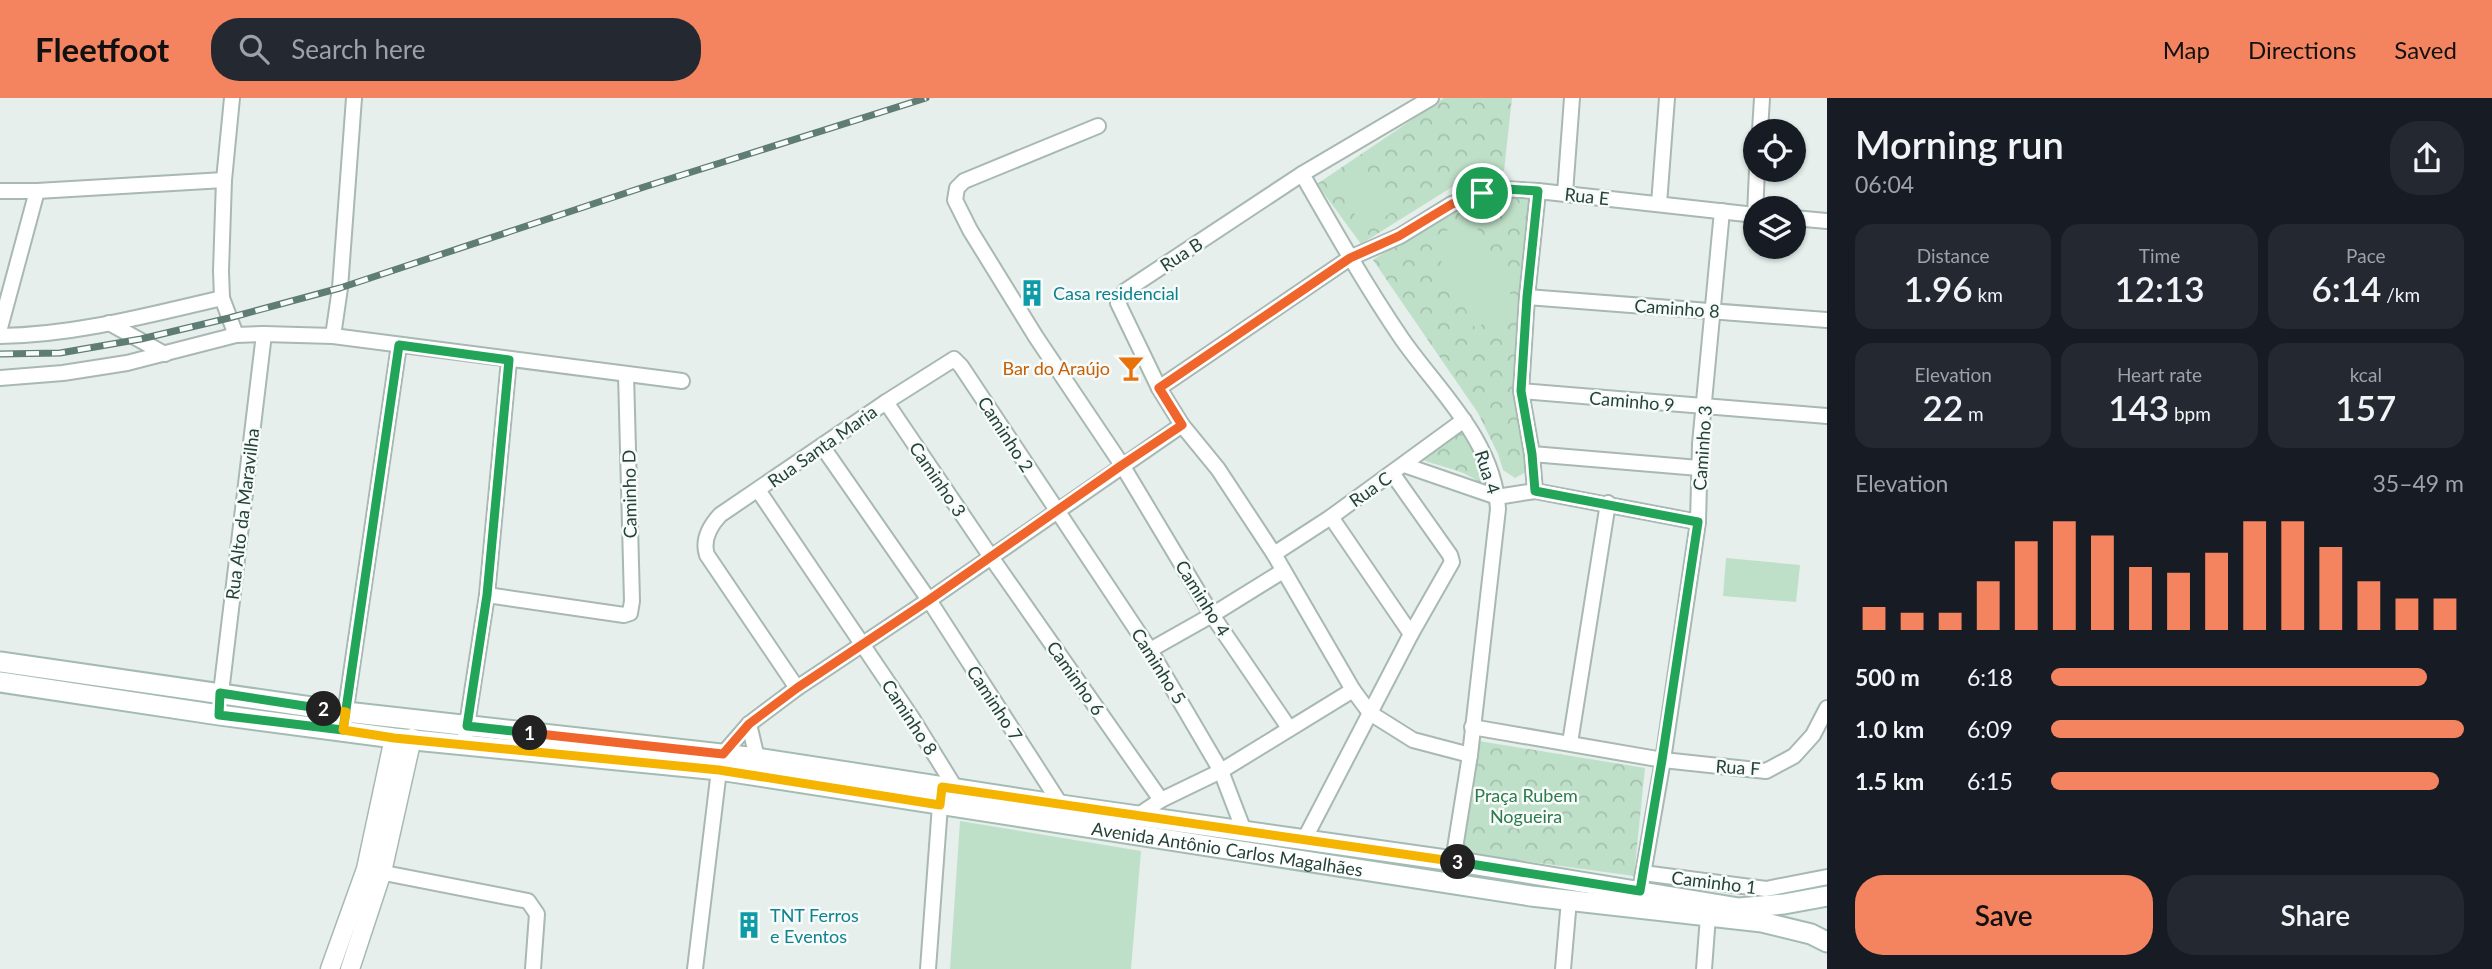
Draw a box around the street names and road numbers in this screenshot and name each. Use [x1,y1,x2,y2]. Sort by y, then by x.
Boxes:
street label: Rua E [1564,183,1610,209]
street label: Rua B [1156,232,1206,276]
street label: Caminho 8 [1634,294,1720,322]
street label: Caminho 9 [1588,386,1676,416]
street label: Caminho 2 [974,392,1038,476]
street label: Rua Santa Maria [763,400,881,492]
street label: Caminho 3 [1688,405,1716,491]
street label: Rua Alto da Maravilha [221,427,263,601]
street label: Caminho 3 [905,437,971,521]
street label: Rua 4 [1471,447,1505,497]
street label: Caminho D [617,449,641,539]
street label: Rua C [1345,467,1395,511]
street label: Caminho 4 [1171,556,1235,640]
street label: Caminho 5 [1127,624,1191,708]
street label: Caminho 6 [1042,637,1110,719]
street label: Caminho 7 [963,661,1027,745]
street label: Caminho 8 [878,675,942,759]
street label: Rua F [1715,754,1761,780]
street label: Avenida Antônio Carlos Magalhães [1090,817,1365,881]
street label: Caminho 1 [1670,866,1758,898]

